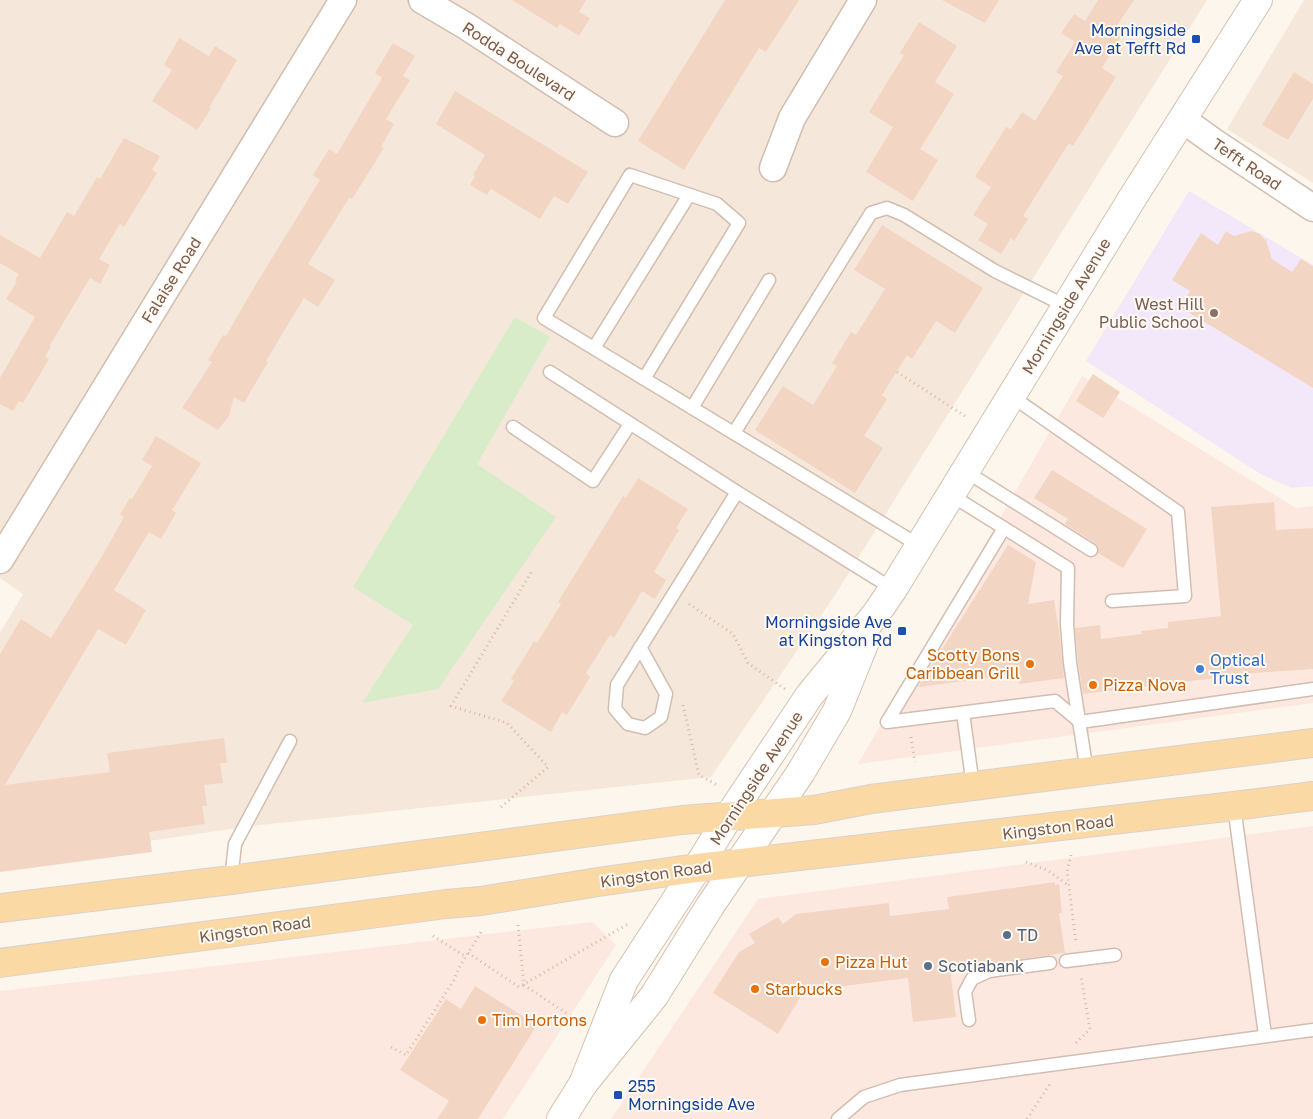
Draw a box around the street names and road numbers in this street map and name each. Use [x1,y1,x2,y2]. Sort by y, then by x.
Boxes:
street label: Rodda Boulevard [459,17,579,105]
street label: Tefft Road [1209,134,1285,194]
street label: Falaise Road [137,233,205,327]
street label: Morningside Avenue [1017,234,1115,378]
street label: Morningside Avenue [705,707,807,849]
street label: Kingston Road [1001,810,1115,844]
street label: Kingston Road [599,856,713,892]
street label: Kingston Road [198,911,312,947]

